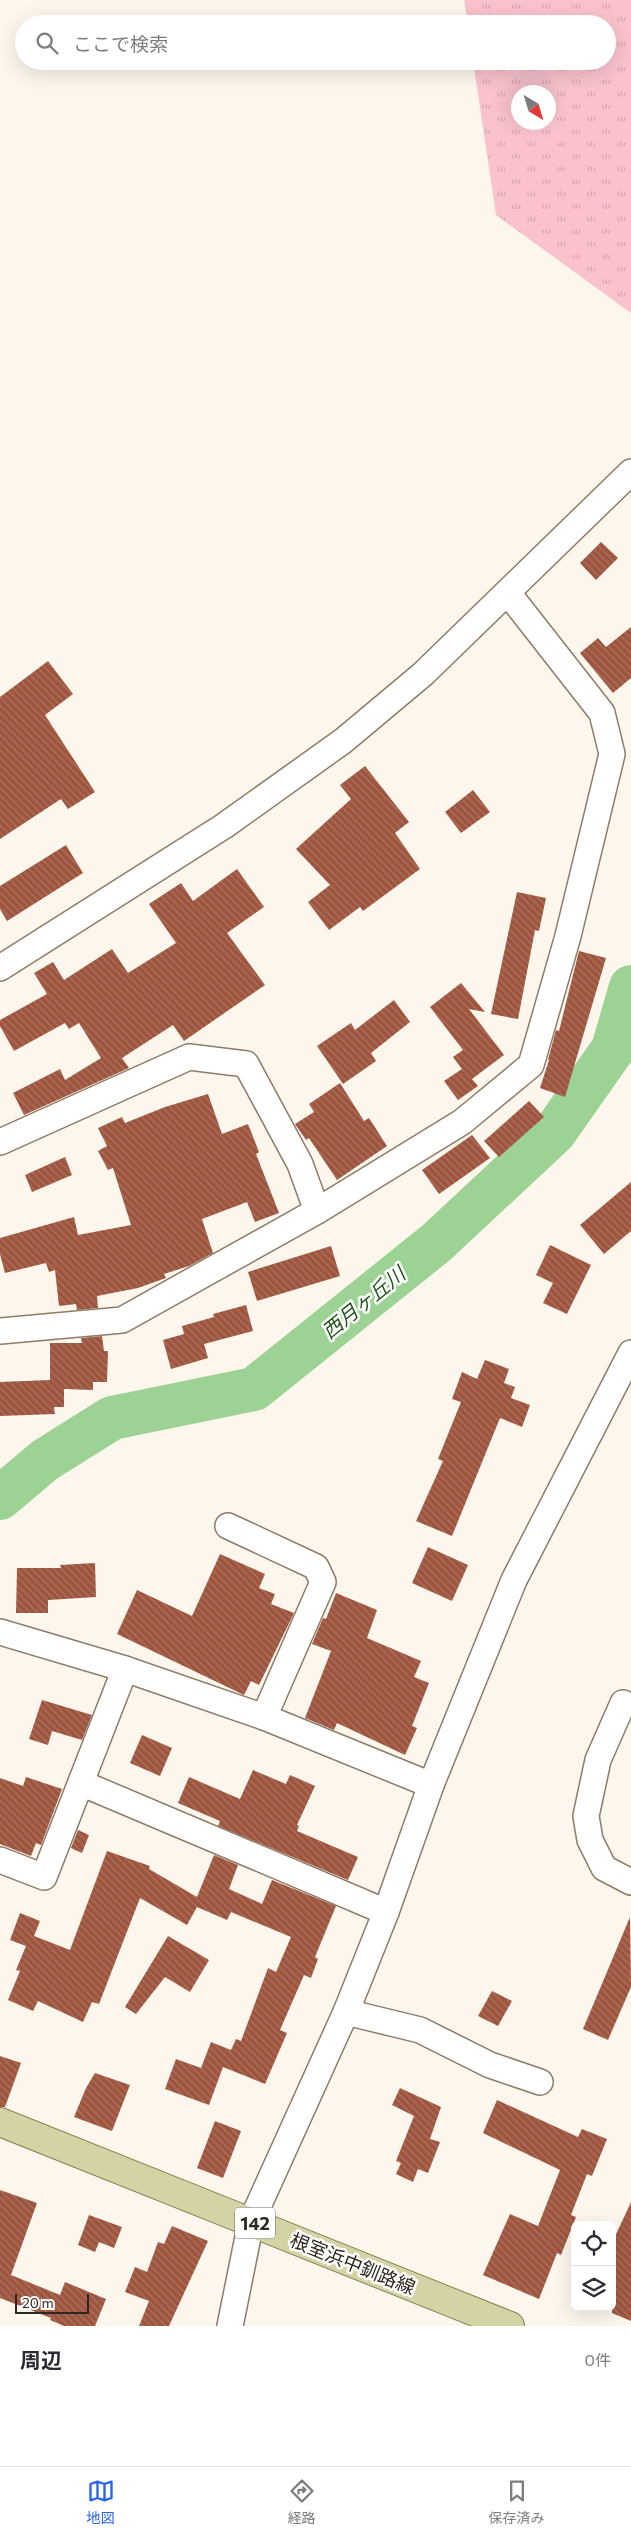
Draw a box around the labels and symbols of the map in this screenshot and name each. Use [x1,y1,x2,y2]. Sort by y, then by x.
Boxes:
north arrow [511,85,556,130]
water label: 西月ヶ丘川 [317,1260,411,1343]
road number: 142 [235,2208,275,2238]
street label: 根室浜中釧路線 [287,2227,419,2299]
scale bar [15,2291,89,2314]

